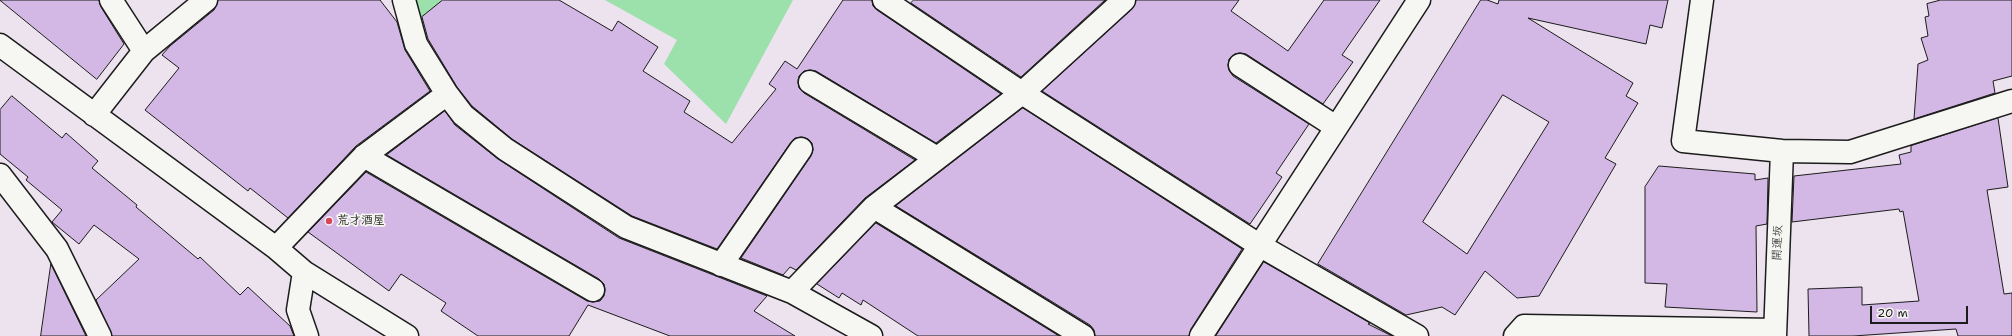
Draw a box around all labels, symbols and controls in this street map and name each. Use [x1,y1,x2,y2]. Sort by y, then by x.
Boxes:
place label: 荒才酒屋 [337,214,385,228]
marker: 荒才酒屋 [324,216,334,226]
street label: 開運坂 [1770,225,1786,261]
scale bar [1872,298,1970,324]
text: 20 m [1877,305,1908,321]

